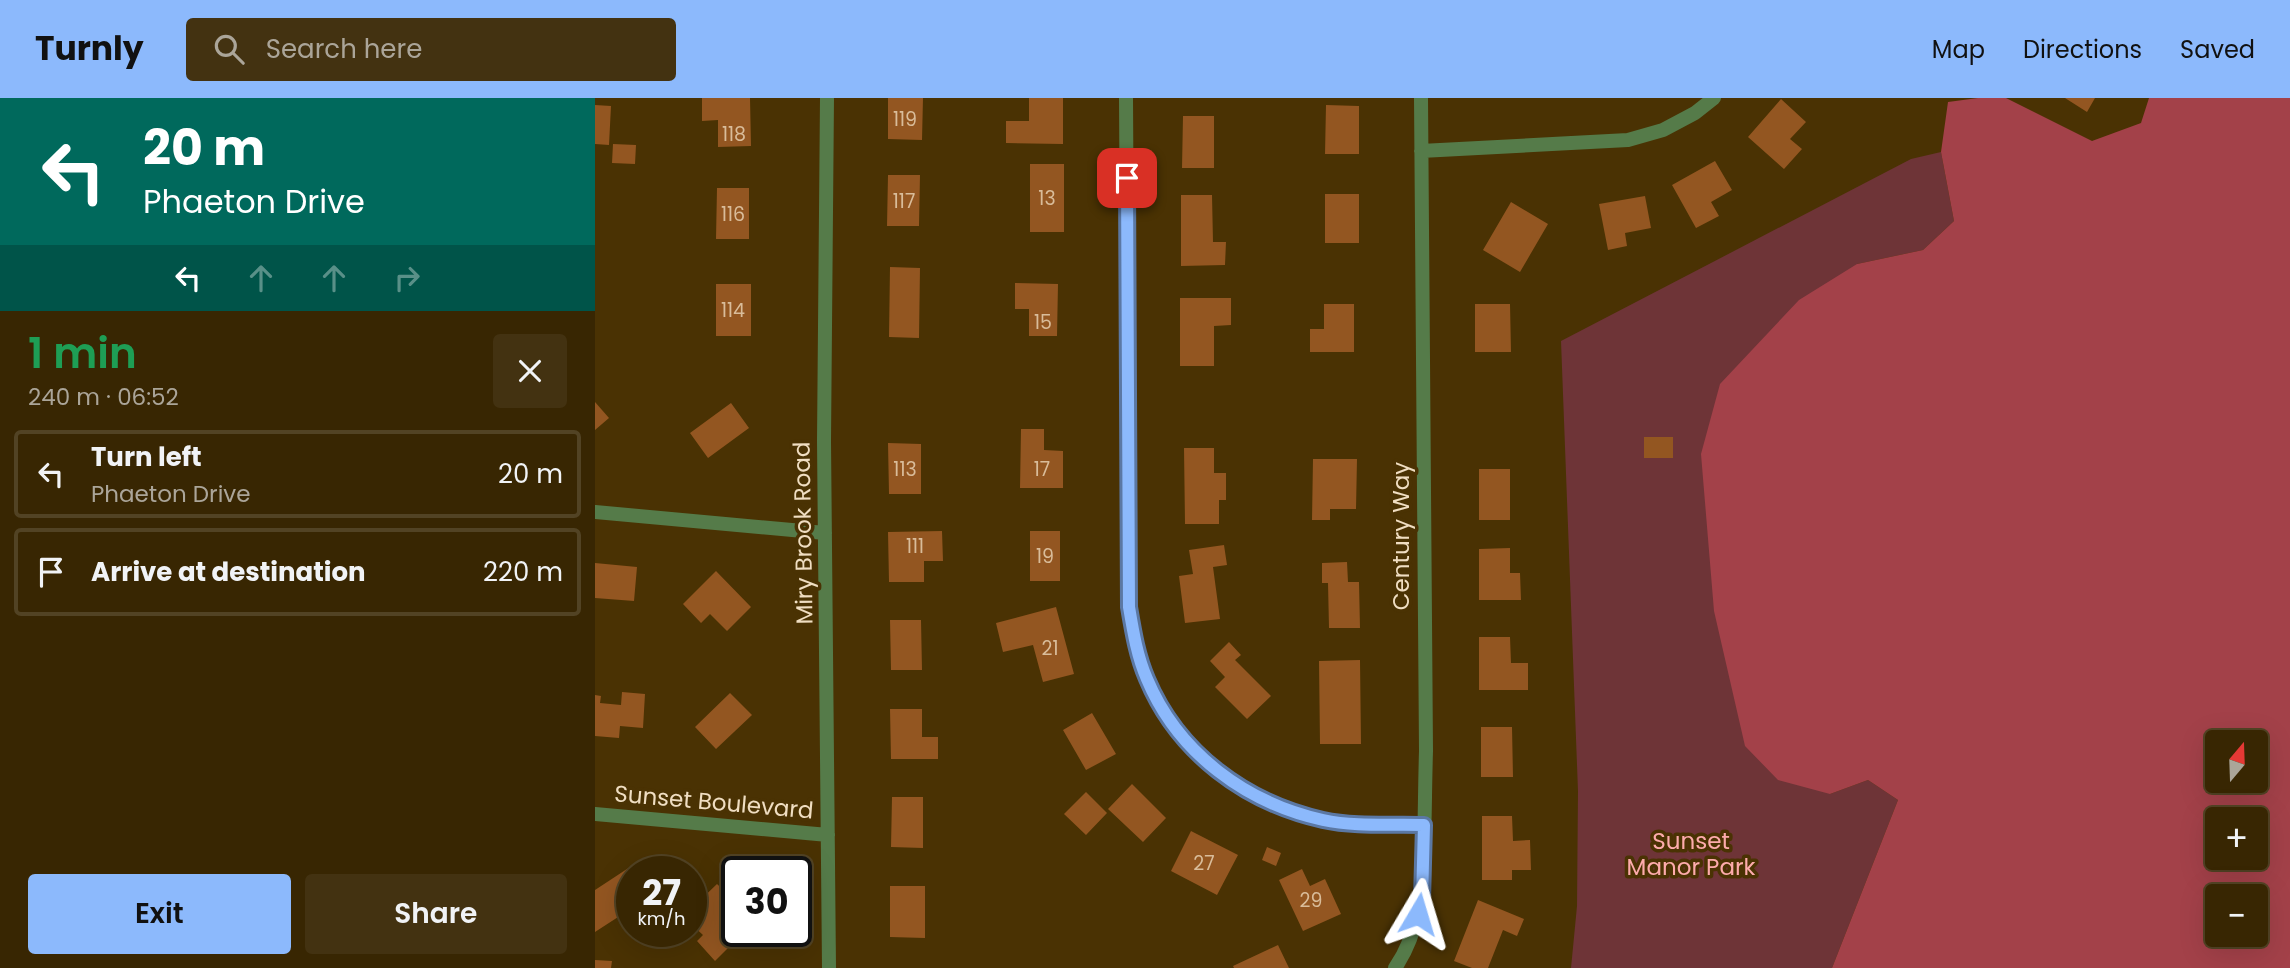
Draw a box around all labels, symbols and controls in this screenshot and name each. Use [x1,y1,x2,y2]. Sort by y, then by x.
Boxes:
search box [186,18,676,81]
text: Turnly [35,25,144,72]
icon: search [210,30,248,68]
text: Search here [266,31,422,67]
text: Map [1932,33,1985,66]
text: Directions [2023,33,2142,66]
text: Saved [2180,33,2255,66]
house number: 119 [893,106,917,133]
text: 20 m [143,114,265,182]
house number: 118 [722,121,746,148]
icon: left [28,126,119,217]
pin [1097,148,1157,208]
icon: arrive [1108,159,1146,197]
text: Phaeton Drive [143,179,365,224]
house number: 13 [1038,185,1056,212]
house number: 117 [893,188,915,215]
house number: 116 [721,201,745,228]
icon: left [169,259,207,297]
icon: ahead [242,259,280,297]
icon: ahead [315,259,353,297]
icon: right [388,259,426,297]
house number: 114 [721,297,745,324]
house number: 15 [1034,309,1052,336]
text: 1 min [28,324,137,383]
button: close [493,334,567,408]
text: 240 m · 06:52 [28,381,179,413]
text: Turn left [91,439,202,475]
street label: Miry Brook Road [785,441,821,625]
icon: left [32,455,70,493]
text: 20 m [498,456,563,492]
house number: 113 [893,456,917,483]
house number: 17 [1034,456,1050,483]
street label: Century Way [1385,462,1417,610]
text: Phaeton Drive [91,478,250,510]
house number: 111 [906,533,924,560]
house number: 19 [1036,543,1054,570]
icon: arrive [32,553,70,591]
text: Arrive at destination [91,554,366,590]
text: 220 m [483,554,563,590]
house number: 21 [1041,635,1059,662]
north arrow [2205,730,2268,793]
map controls [2205,730,2268,947]
street label: Sunset Boulevard [613,777,815,827]
button: + [2205,807,2268,870]
park label: Sunset Manor Park [1627,825,1756,883]
house number: 27 [1193,850,1215,877]
speed limit sign: 30 [721,856,812,947]
text: 27 [642,868,681,917]
button: Exit [28,874,291,954]
button: Share [305,874,567,954]
position arrow [1381,877,1455,951]
button: − [2205,884,2268,947]
house number: 29 [1300,887,1322,914]
text: km/h [638,906,685,931]

